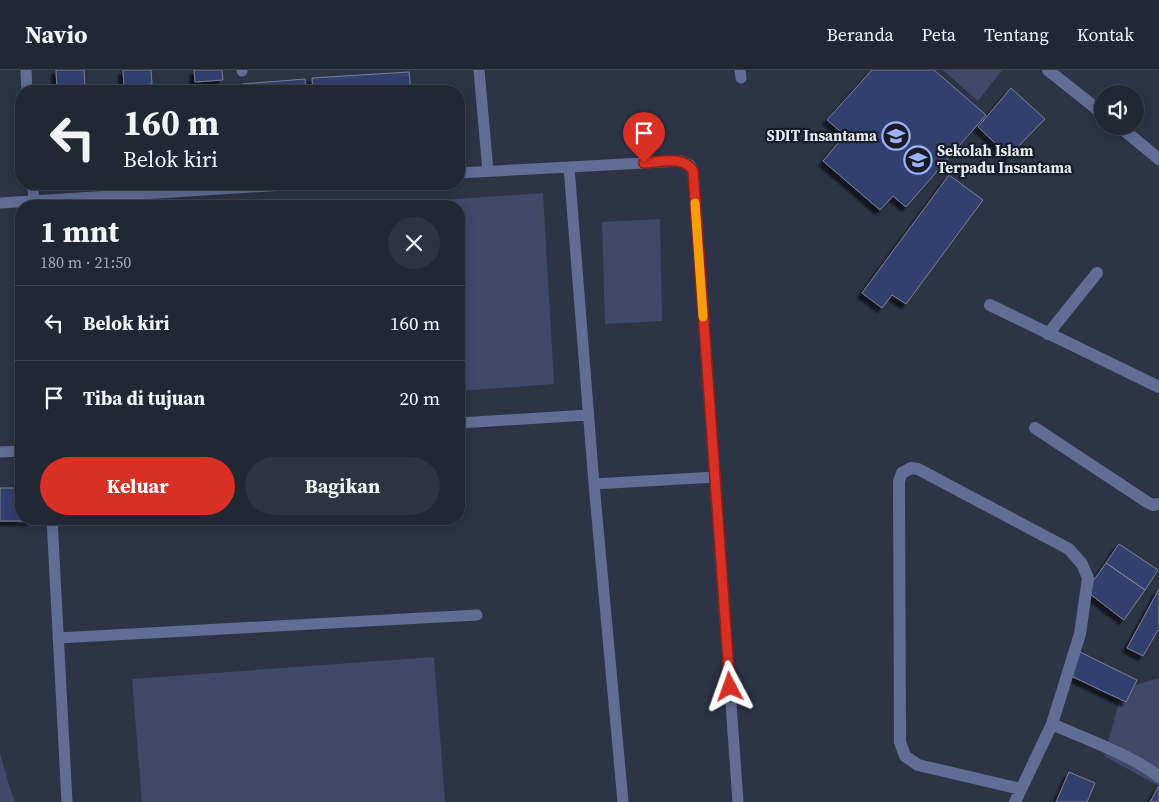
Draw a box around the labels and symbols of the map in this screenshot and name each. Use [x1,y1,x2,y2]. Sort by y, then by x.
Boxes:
pin [623,112,665,163]
school or university icon: SDIT Insantama [881,121,911,151]
place label: SDIT Insantama [767,125,878,146]
place label: Sekolah Islam Terpadu Insantama [937,140,1073,178]
school or university icon: Sekolah Islam Terpadu Insantama [903,145,933,175]
position arrow [703,660,755,712]

